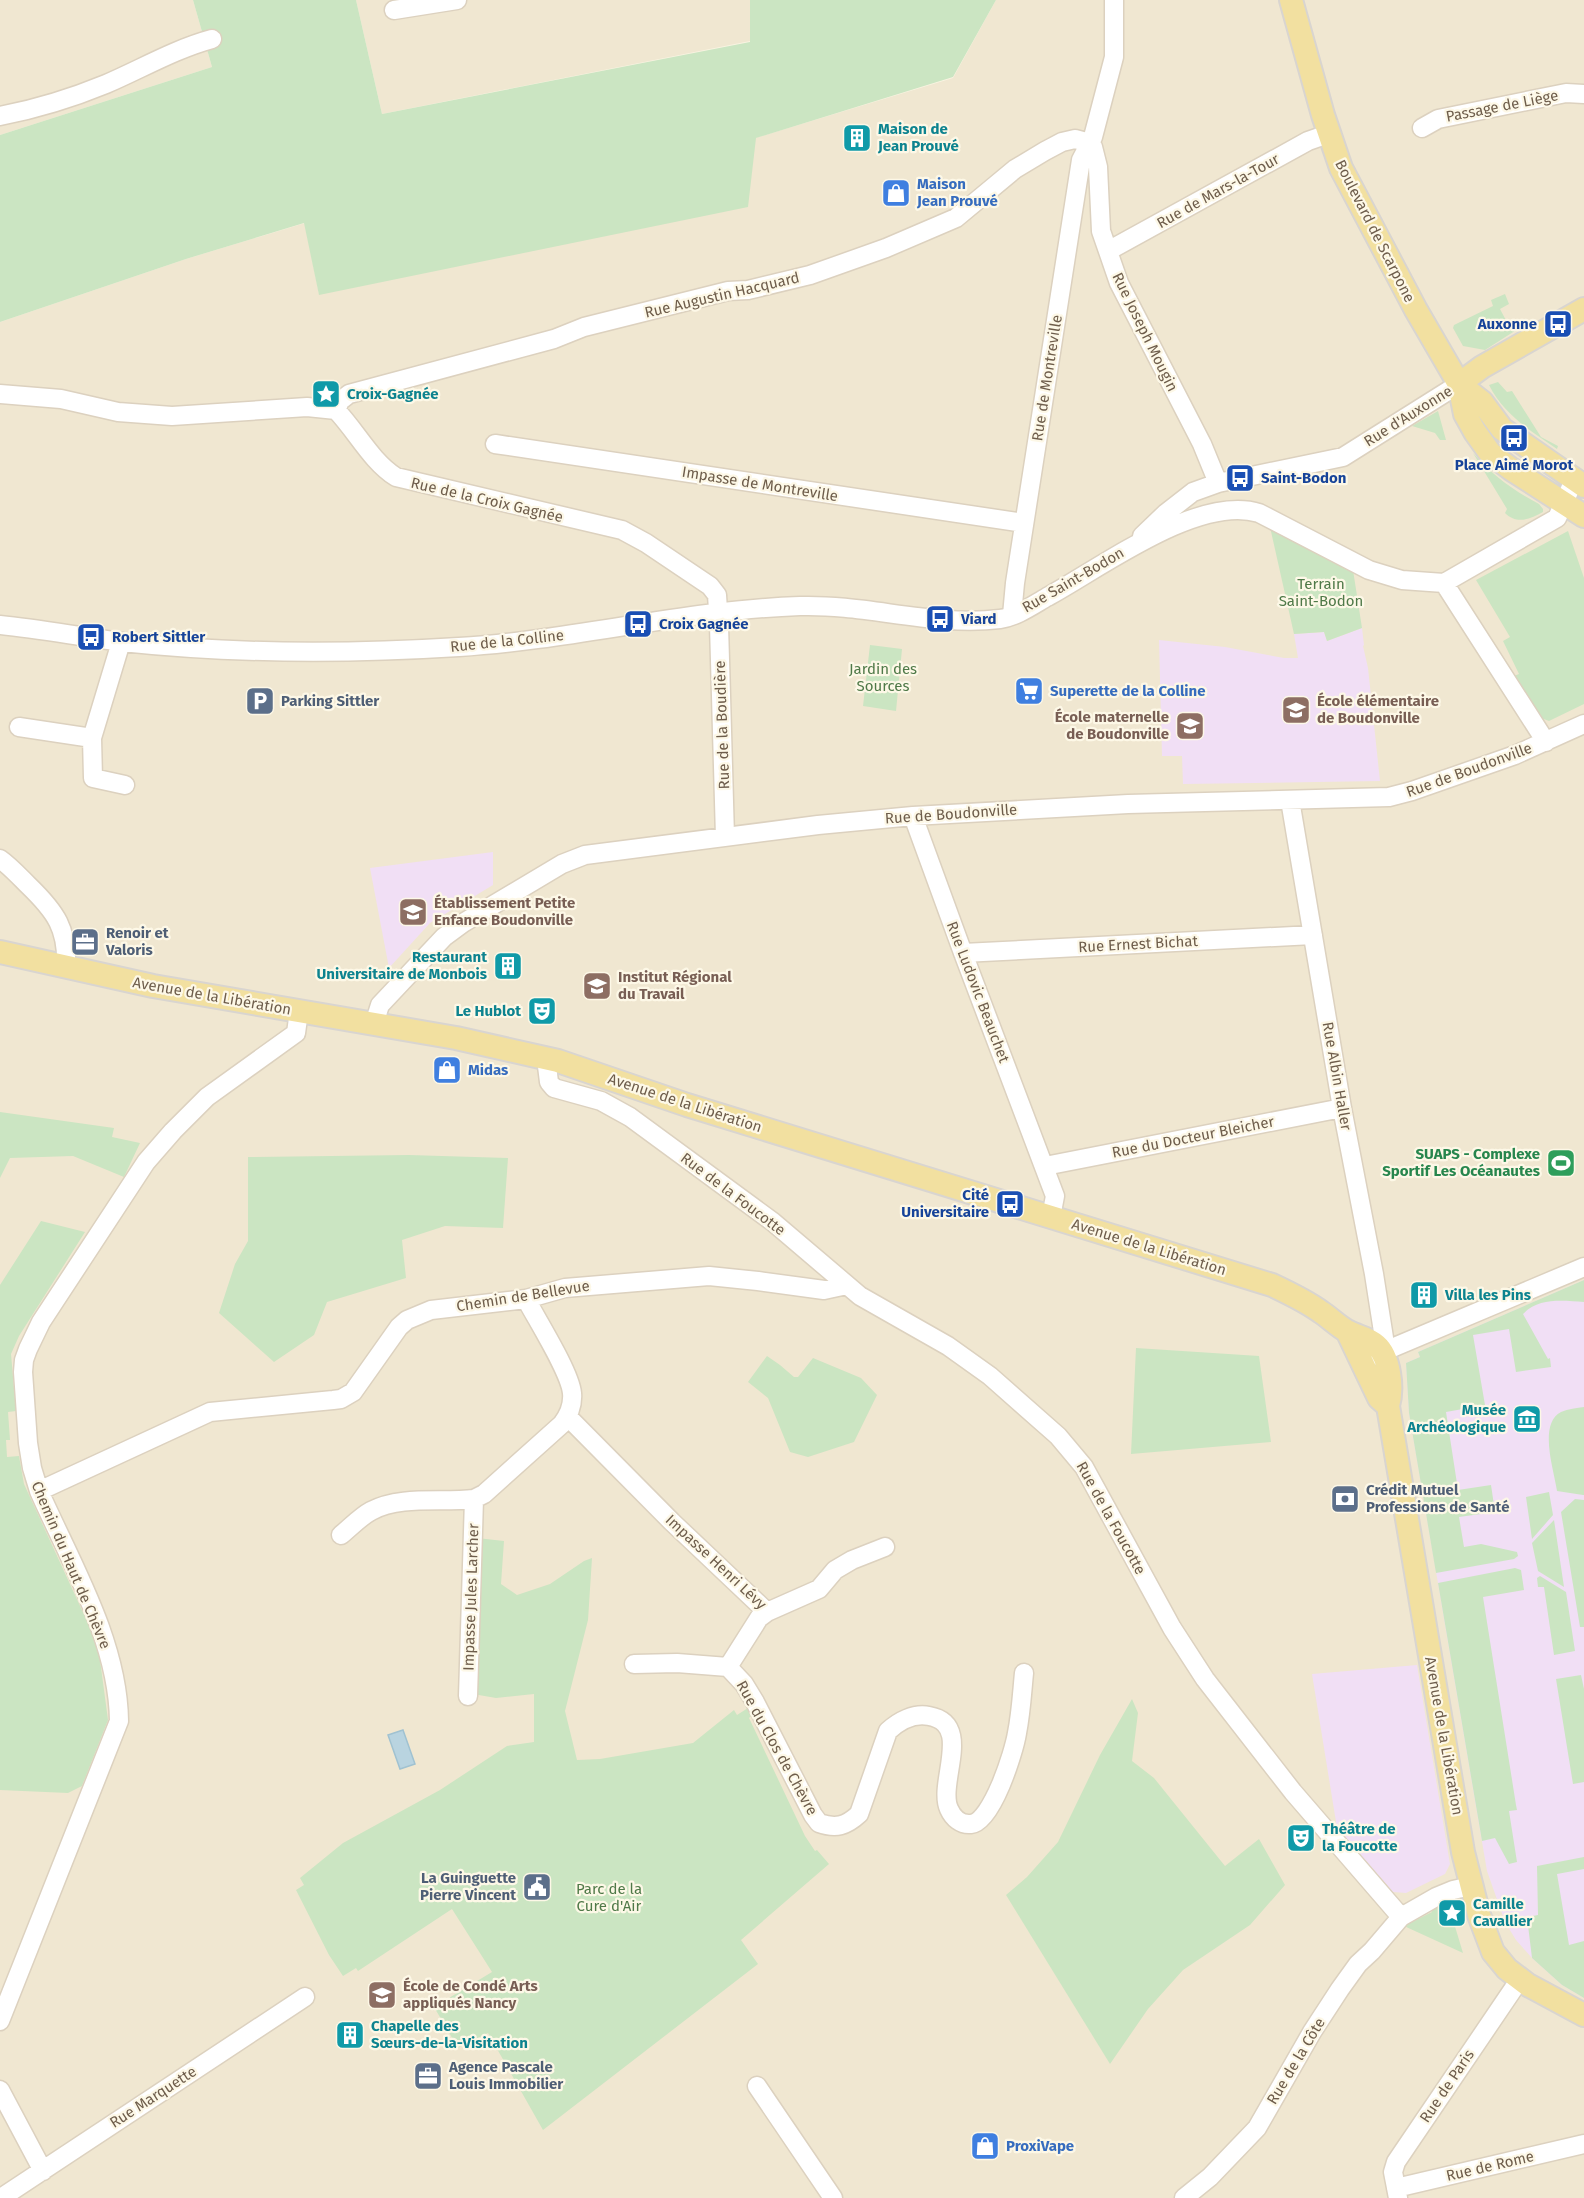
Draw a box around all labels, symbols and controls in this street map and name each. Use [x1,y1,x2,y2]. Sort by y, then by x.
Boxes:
street label: Passage de Liège [1444,86,1560,126]
place label: Maison de Jean Prouvé [877,120,959,155]
building icon: Maison de Jean Prouvé [841,122,873,154]
street label: Rue de Mars-la-Tour [1154,150,1283,232]
street label: Boulevard de Scarpone [1331,157,1419,305]
place label: Maison Jean Prouvé [916,175,998,210]
shop icon: Maison Jean Prouvé [880,177,912,209]
street label: Rue Augustin Hacquard [643,268,801,322]
street label: Rue Joseph Mougin [1108,270,1182,394]
bus stop icon: Auxonne [1542,308,1574,340]
street label: Rue de Montreville [1028,314,1066,442]
place label: Auxonne [1477,315,1537,333]
place icon: Croix-Gagnée [310,378,342,410]
street label: Rue d'Auxonne [1361,382,1455,450]
place label: Croix-Gagnée [347,385,439,403]
bus stop icon: Place Aimé Morot [1498,422,1530,454]
place label: Place Aimé Morot [1455,456,1573,474]
bus stop icon: Saint-Bodon [1224,462,1256,494]
street label: Impasse de Montreville [681,463,839,505]
place label: Saint-Bodon [1261,469,1346,487]
street label: Rue de la Croix Gagnée [409,474,565,526]
street label: Rue Saint-Bodon [1019,544,1127,616]
park label: Terrain Saint-Bodon [1279,575,1363,610]
bus stop icon: Viard [924,603,956,635]
bus stop icon: Croix Gagnée [622,608,654,640]
place label: Viard [960,610,997,628]
place label: Croix Gagnée [659,615,748,633]
bus stop icon: Robert Sittler [75,621,107,653]
street label: Rue de la Colline [449,626,565,656]
place label: Robert Sittler [112,628,206,646]
street label: Rue de la Boudière [711,660,733,790]
park label: Jardin des Sources [849,660,917,695]
supermarket icon: Superette de la Colline [1013,675,1045,707]
place label: Superette de la Colline [1050,682,1206,700]
parking icon: Parking Sittler [244,685,276,717]
place label: Parking Sittler [281,692,380,710]
place label: École élémentaire de Boudonville [1317,692,1439,727]
school or university icon: École élémentaire de Boudonville [1280,694,1312,726]
place label: École maternelle de Boudonville [1055,708,1169,743]
school or university icon: École maternelle de Boudonville [1174,710,1206,742]
street label: Rue de Boudonville [1404,739,1534,801]
street label: Rue de Boudonville [884,800,1018,828]
place label: Établissement Petite Enfance Boudonville [434,894,575,929]
school or university icon: Établissement Petite Enfance Boudonville [397,896,429,928]
street label: Rue Ludovic Beauchet [943,919,1013,1066]
place label: Renoir et Valoris [105,924,169,959]
office icon: Renoir et Valoris [69,926,101,958]
street label: Rue Ernest Bichat [1078,932,1199,956]
place label: Restaurant Universitaire de Monbois [316,948,487,983]
building icon: Restaurant Universitaire de Monbois [492,950,524,982]
place label: Institut Régional du Travail [618,968,732,1003]
school or university icon: Institut Régional du Travail [581,970,613,1002]
street label: Avenue de la Libération [131,973,293,1019]
theatre icon: Le Hublot [526,995,558,1027]
place label: Le Hublot [455,1002,521,1020]
street label: Rue Albin Haller [1319,1020,1355,1132]
shop icon: Midas [431,1054,463,1086]
place label: Midas [468,1061,508,1079]
street label: Avenue de la Libération [606,1070,764,1136]
street label: Rue du Docteur Bleicher [1110,1112,1276,1162]
place label: SUAPS - Complexe Sportif Les Océanautes [1382,1145,1540,1180]
sports icon: SUAPS - Complexe Sportif Les Océanautes [1545,1147,1577,1179]
street label: Rue de la Foucotte [677,1149,789,1239]
place label: Cité Universitaire [901,1186,989,1221]
bus stop icon: Cité Universitaire [994,1188,1026,1220]
street label: Avenue de la Libération [1070,1215,1228,1279]
street label: Chemin de Bellevue [455,1277,591,1315]
building icon: Villa les Pins [1408,1279,1440,1311]
place label: Villa les Pins [1444,1286,1531,1304]
place label: Musée Archéologique [1406,1401,1506,1436]
museum icon: Musée Archéologique [1511,1403,1543,1435]
street label: Rue de la Foucotte [1073,1458,1149,1578]
street label: Chemin du Haut de Chèvre [27,1478,115,1652]
place label: Crédit Mutuel Professions de Santé [1366,1481,1509,1516]
bank icon: Crédit Mutuel Professions de Santé [1329,1483,1361,1515]
street label: Impasse Henri Lévy [662,1511,771,1614]
street label: Impasse Jules Larcher [459,1523,483,1671]
street label: Avenue de la Libération [1421,1655,1467,1817]
street label: Rue du Clos de Chèvre [732,1678,822,1818]
place label: Théâtre de la Foucotte [1322,1820,1398,1855]
theatre icon: Théâtre de la Foucotte [1285,1822,1317,1854]
place label: La Guinguette Pierre Vincent [420,1869,516,1904]
public building icon: La Guinguette Pierre Vincent [521,1871,553,1903]
park label: Parc de la Cure d'Air [576,1880,642,1915]
place label: Camille Cavallier [1473,1895,1533,1930]
place icon: Camille Cavallier [1436,1897,1468,1929]
place label: École de Condé Arts appliqués Nancy [403,1977,538,2012]
school or university icon: École de Condé Arts appliqués Nancy [366,1979,398,2011]
street label: Rue de la Côte [1263,2014,1329,2108]
place label: Chapelle des Sœurs-de-la-Visitation [371,2017,528,2052]
building icon: Chapelle des Sœurs-de-la-Visitation [334,2019,366,2051]
street label: Rue de Paris [1416,2046,1478,2126]
place label: Agence Pascale Louis Immobilier [448,2058,564,2093]
office icon: Agence Pascale Louis Immobilier [412,2060,444,2092]
street label: Rue Marquette [106,2062,200,2132]
shop icon: ProxiVape [969,2130,1001,2162]
place label: ProxiVape [1006,2137,1074,2155]
street label: Rue de Rome [1444,2147,1536,2185]

